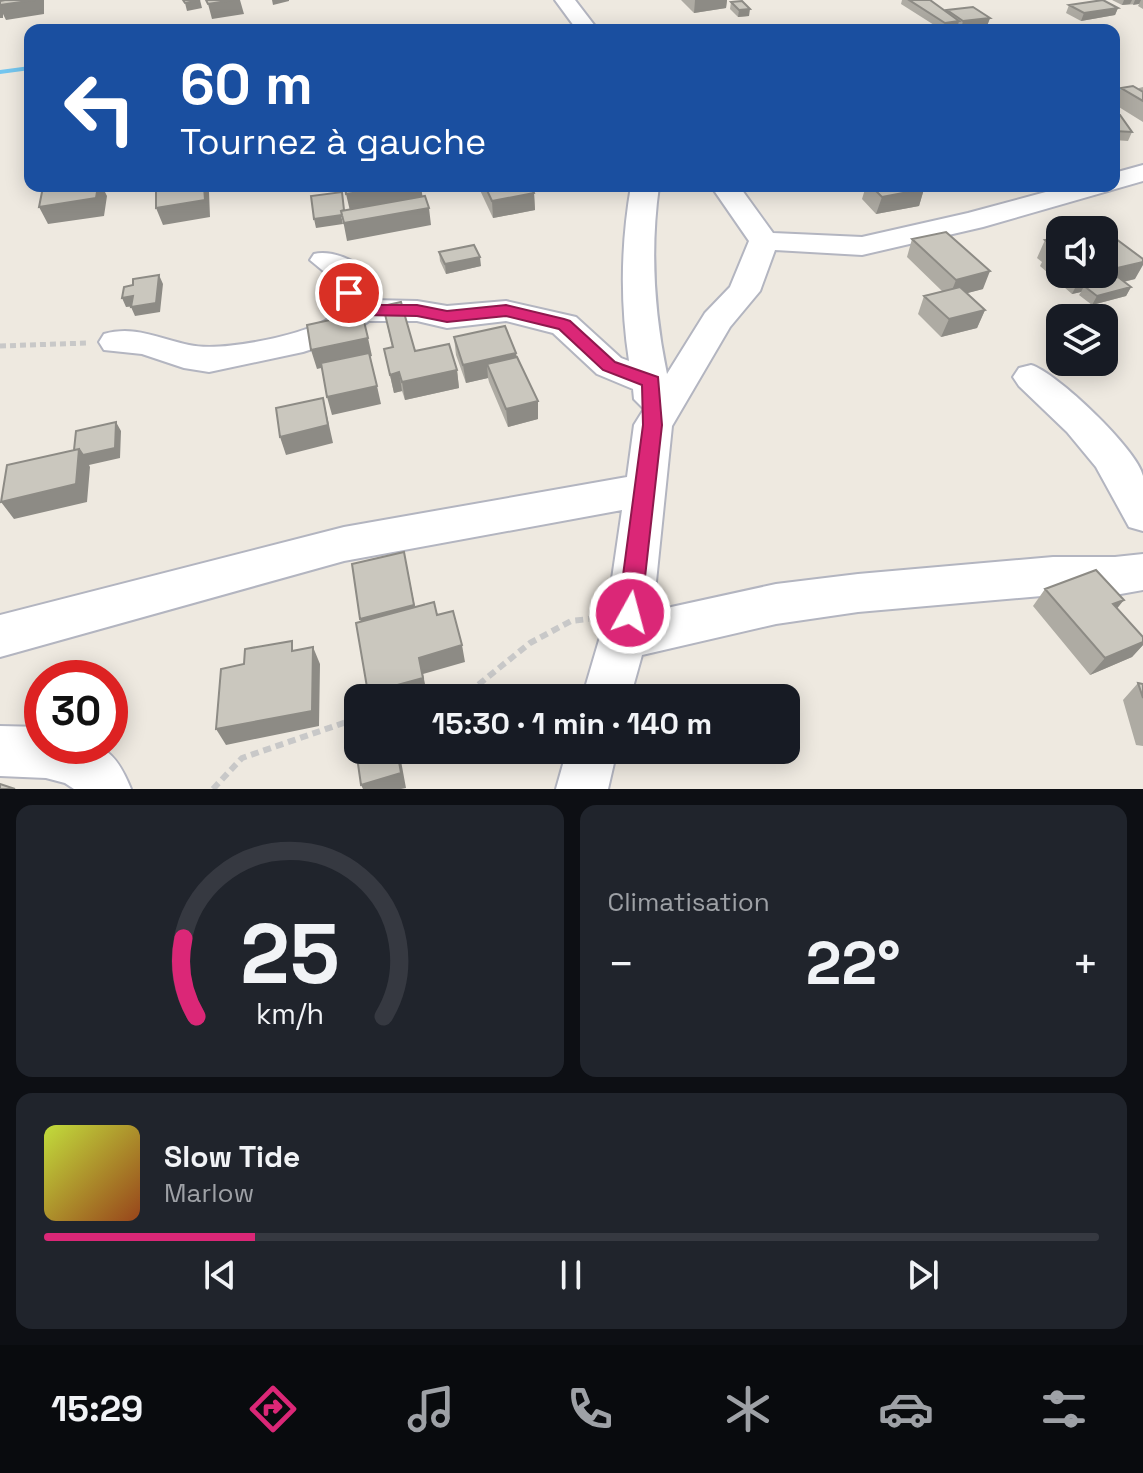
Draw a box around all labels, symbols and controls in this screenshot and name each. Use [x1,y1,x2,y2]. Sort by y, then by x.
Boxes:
text: 60 m [180,49,313,120]
icon: left [48,56,152,160]
text: Tournez à gauche [180,119,486,165]
map controls [1046,216,1118,376]
button: sound [1046,216,1118,288]
pin [315,259,383,327]
icon: arrive [327,271,371,315]
button: layers [1046,304,1118,376]
position arrow [588,571,672,655]
speed limit sign: 30 [24,660,128,764]
text: 15:30 · 1 min · 140 m [432,704,712,743]
text: Climatisation [608,885,770,919]
text: 25 [240,901,339,1007]
text: 22° [806,925,901,1002]
text: − [608,936,635,992]
text: + [1072,936,1099,992]
text: km/h [256,996,324,1032]
text: Slow Tide [164,1137,300,1176]
text: Marlow [164,1176,254,1210]
icon: previous [198,1253,242,1297]
icon: pause [549,1253,593,1297]
icon: next [901,1253,945,1297]
icon: directions [245,1381,301,1437]
icon: music [403,1381,459,1437]
icon: phone [562,1381,618,1437]
icon: climate [720,1381,776,1437]
icon: car [878,1381,934,1437]
icon: filters [1036,1381,1092,1437]
text: 15:29 [51,1386,143,1432]

